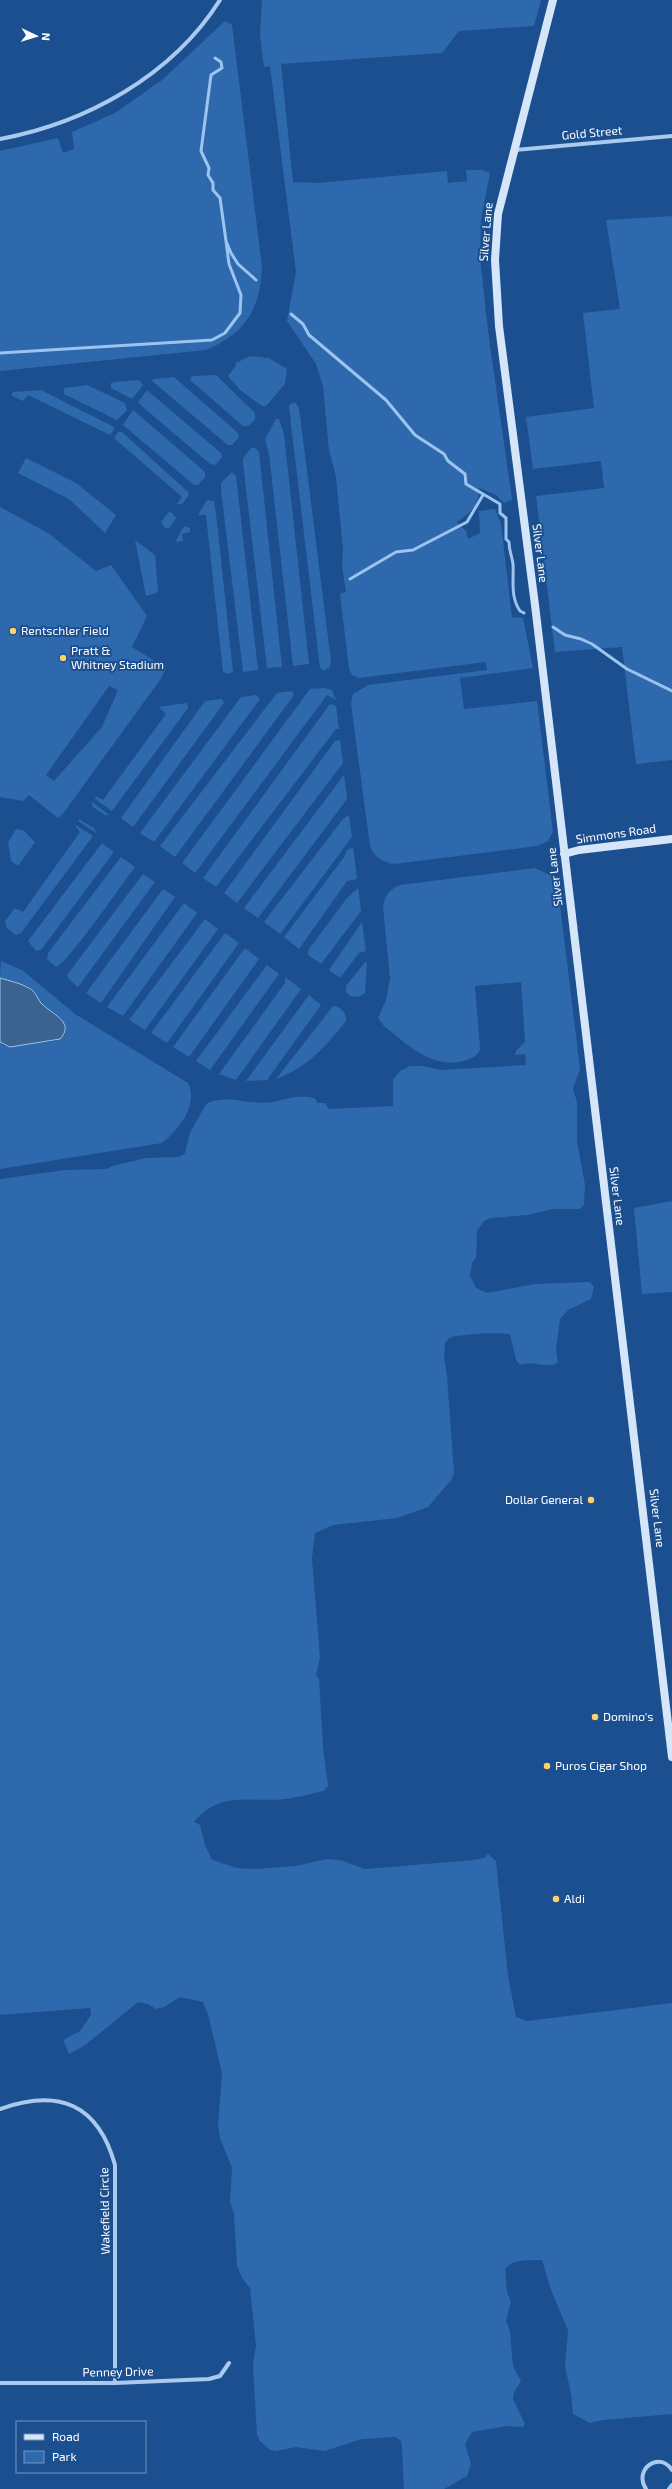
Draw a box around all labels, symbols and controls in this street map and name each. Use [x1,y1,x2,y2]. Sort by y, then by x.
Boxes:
north arrow [16,16,56,56]
text: N [40,32,53,41]
street label: Gold Street [561,122,623,142]
street label: Silver Lane [475,202,495,262]
street label: Silver Lane [530,523,552,583]
place label: Rentschler Field [21,623,109,637]
marker: Rentschler Field [8,626,18,636]
place label: Pratt & Whitney Stadium [71,643,164,671]
marker: Pratt & Whitney Stadium [58,653,68,663]
street label: Simmons Road [575,820,657,846]
street label: Silver Lane [543,847,565,907]
street label: Silver Lane [607,1166,629,1226]
street label: Silver Lane [647,1488,669,1548]
place label: Dollar General [505,1492,583,1506]
marker: Dollar General [586,1495,596,1505]
place label: Domino's [603,1709,653,1723]
marker: Domino's [590,1712,600,1722]
place label: Puros Cigar Shop [555,1758,647,1772]
marker: Puros Cigar Shop [542,1761,552,1771]
place label: Aldi [564,1891,585,1905]
marker: Aldi [551,1894,561,1904]
street label: Wakefield Circle [96,2167,112,2255]
street label: Penney Drive [82,2363,154,2379]
legend [16,2421,146,2473]
text: Road [52,2429,80,2443]
text: Park [52,2449,77,2463]

